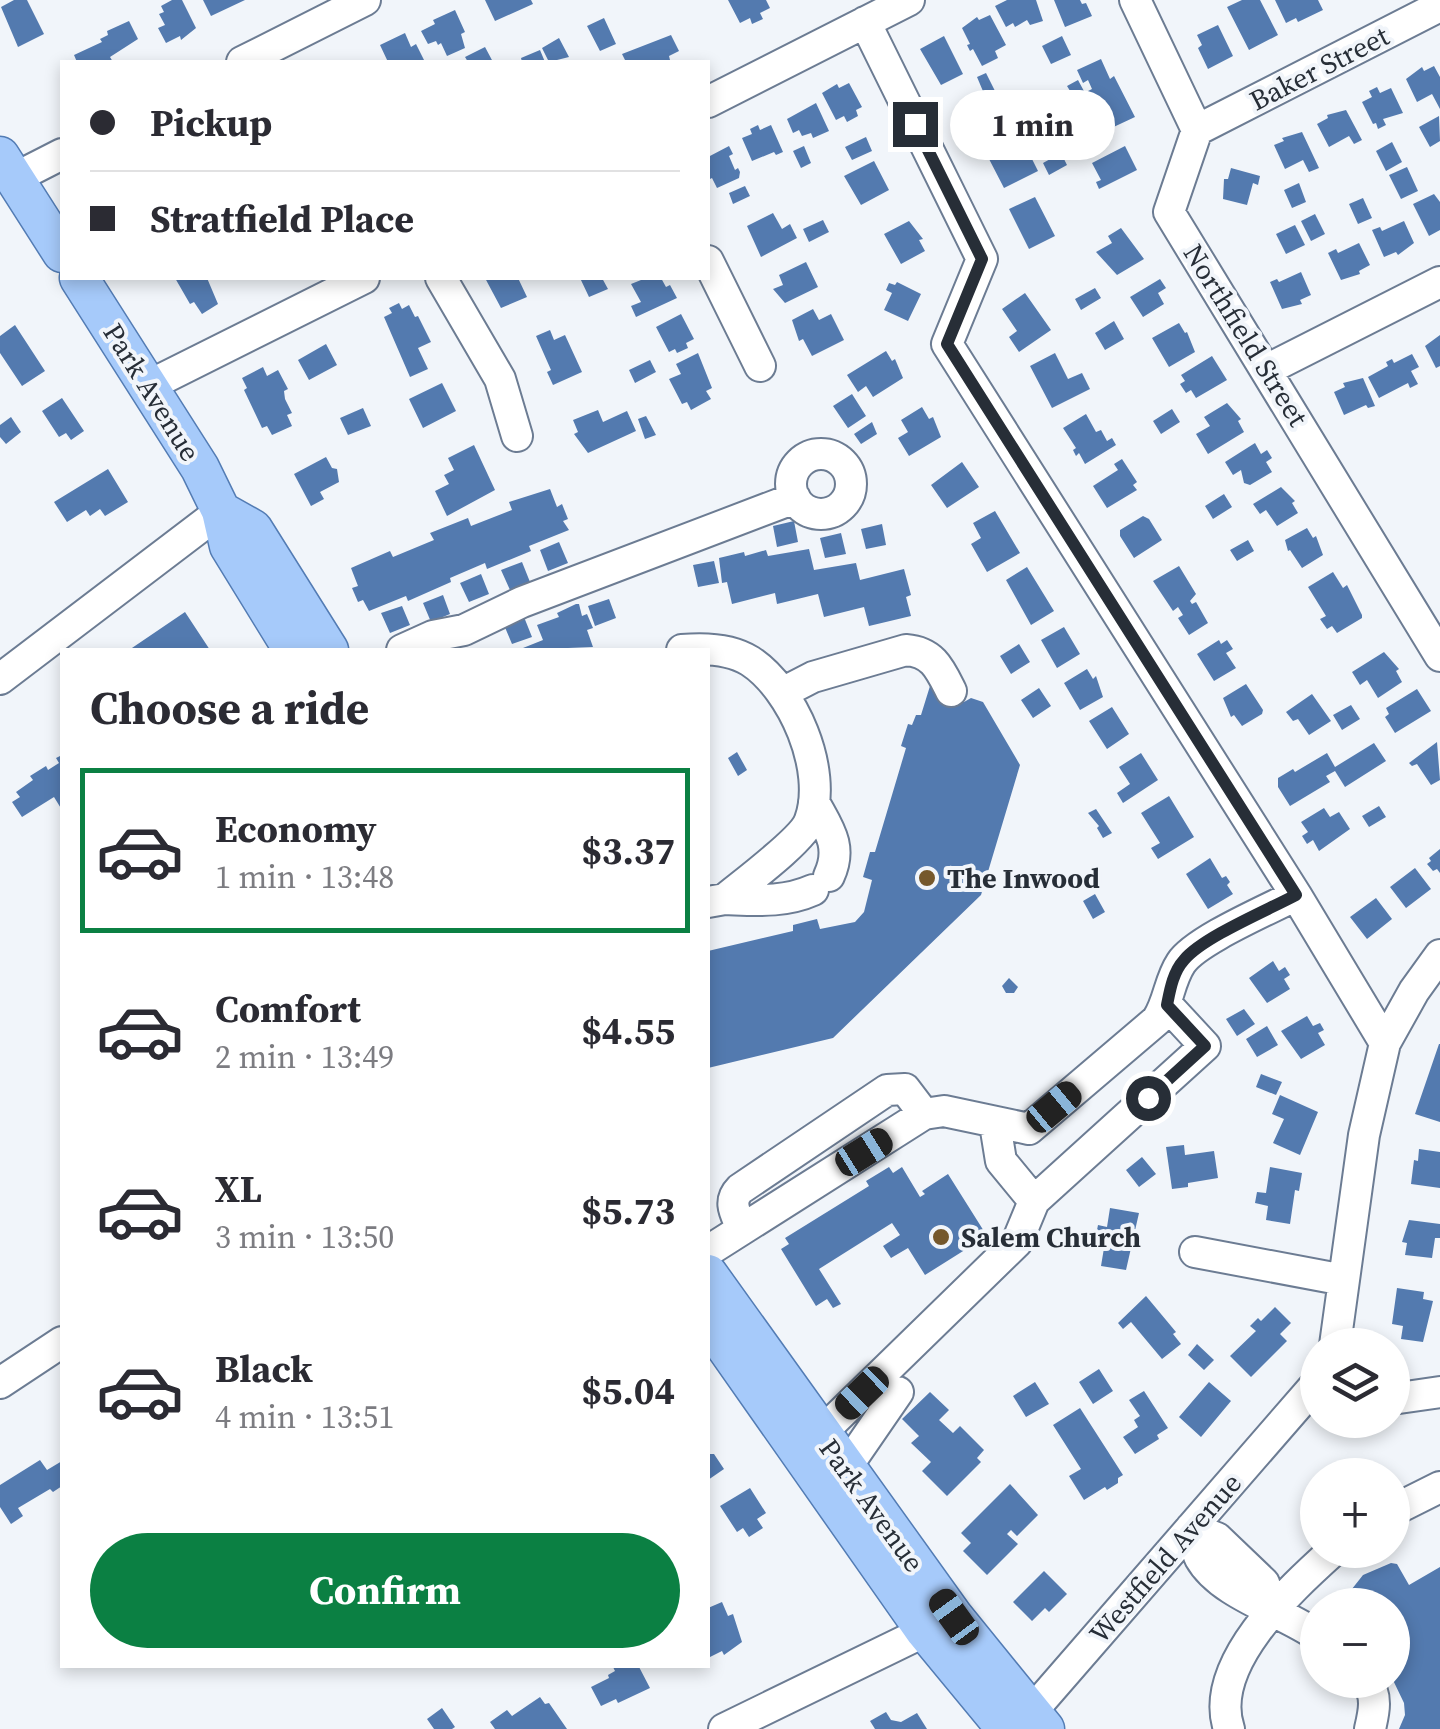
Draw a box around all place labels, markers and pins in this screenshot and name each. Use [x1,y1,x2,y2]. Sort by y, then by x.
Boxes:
place label: The Inwood [947,859,1100,897]
marker: The Inwood [916,867,938,889]
place label: Salem Church [961,1218,1141,1256]
marker: Salem Church [930,1226,952,1248]

